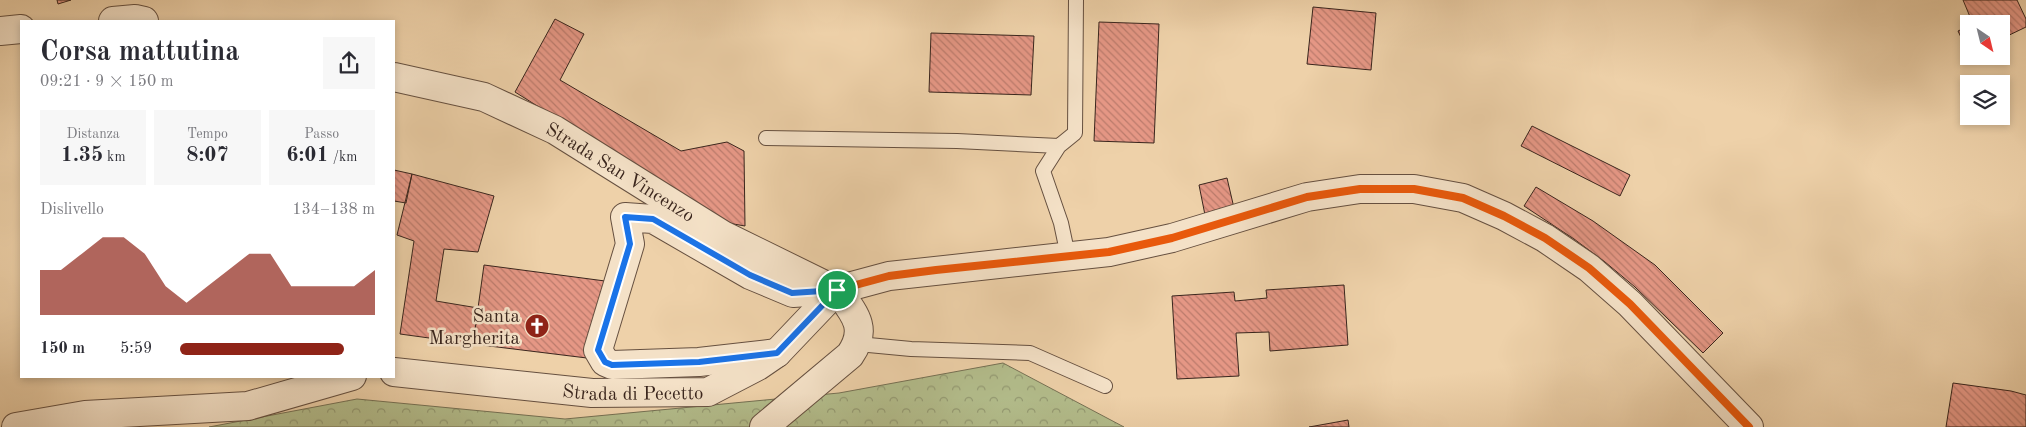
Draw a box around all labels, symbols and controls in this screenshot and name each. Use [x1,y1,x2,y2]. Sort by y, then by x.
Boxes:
north arrow [1960,15,2010,65]
map controls [1960,15,2010,125]
button: share [323,37,375,89]
text: Corsa mattutina [40,39,240,67]
text: 09:21 · 9 × 150 m [40,74,173,90]
button: layers [1960,75,2010,125]
street label: Strada San Vincenzo [543,120,697,227]
text: Distanza [67,127,120,141]
text: Tempo [187,127,228,141]
text: Passo [304,127,339,141]
text: 1.35 [61,145,103,166]
text: 8:07 [186,145,229,166]
text: 6:01 [286,145,329,166]
text: km [103,150,126,164]
text: /km [329,150,357,164]
text: Dislivello [40,202,104,218]
text: 134–138 m [292,202,375,218]
pin [816,269,858,311]
icon: arrive [823,276,851,304]
place label: Santa Margherita [429,308,521,349]
church icon: Santa Margherita [524,313,550,339]
text: 150 m [40,341,85,357]
text: 5:59 [120,341,152,357]
street label: Strada di Pecetto [561,383,704,405]

